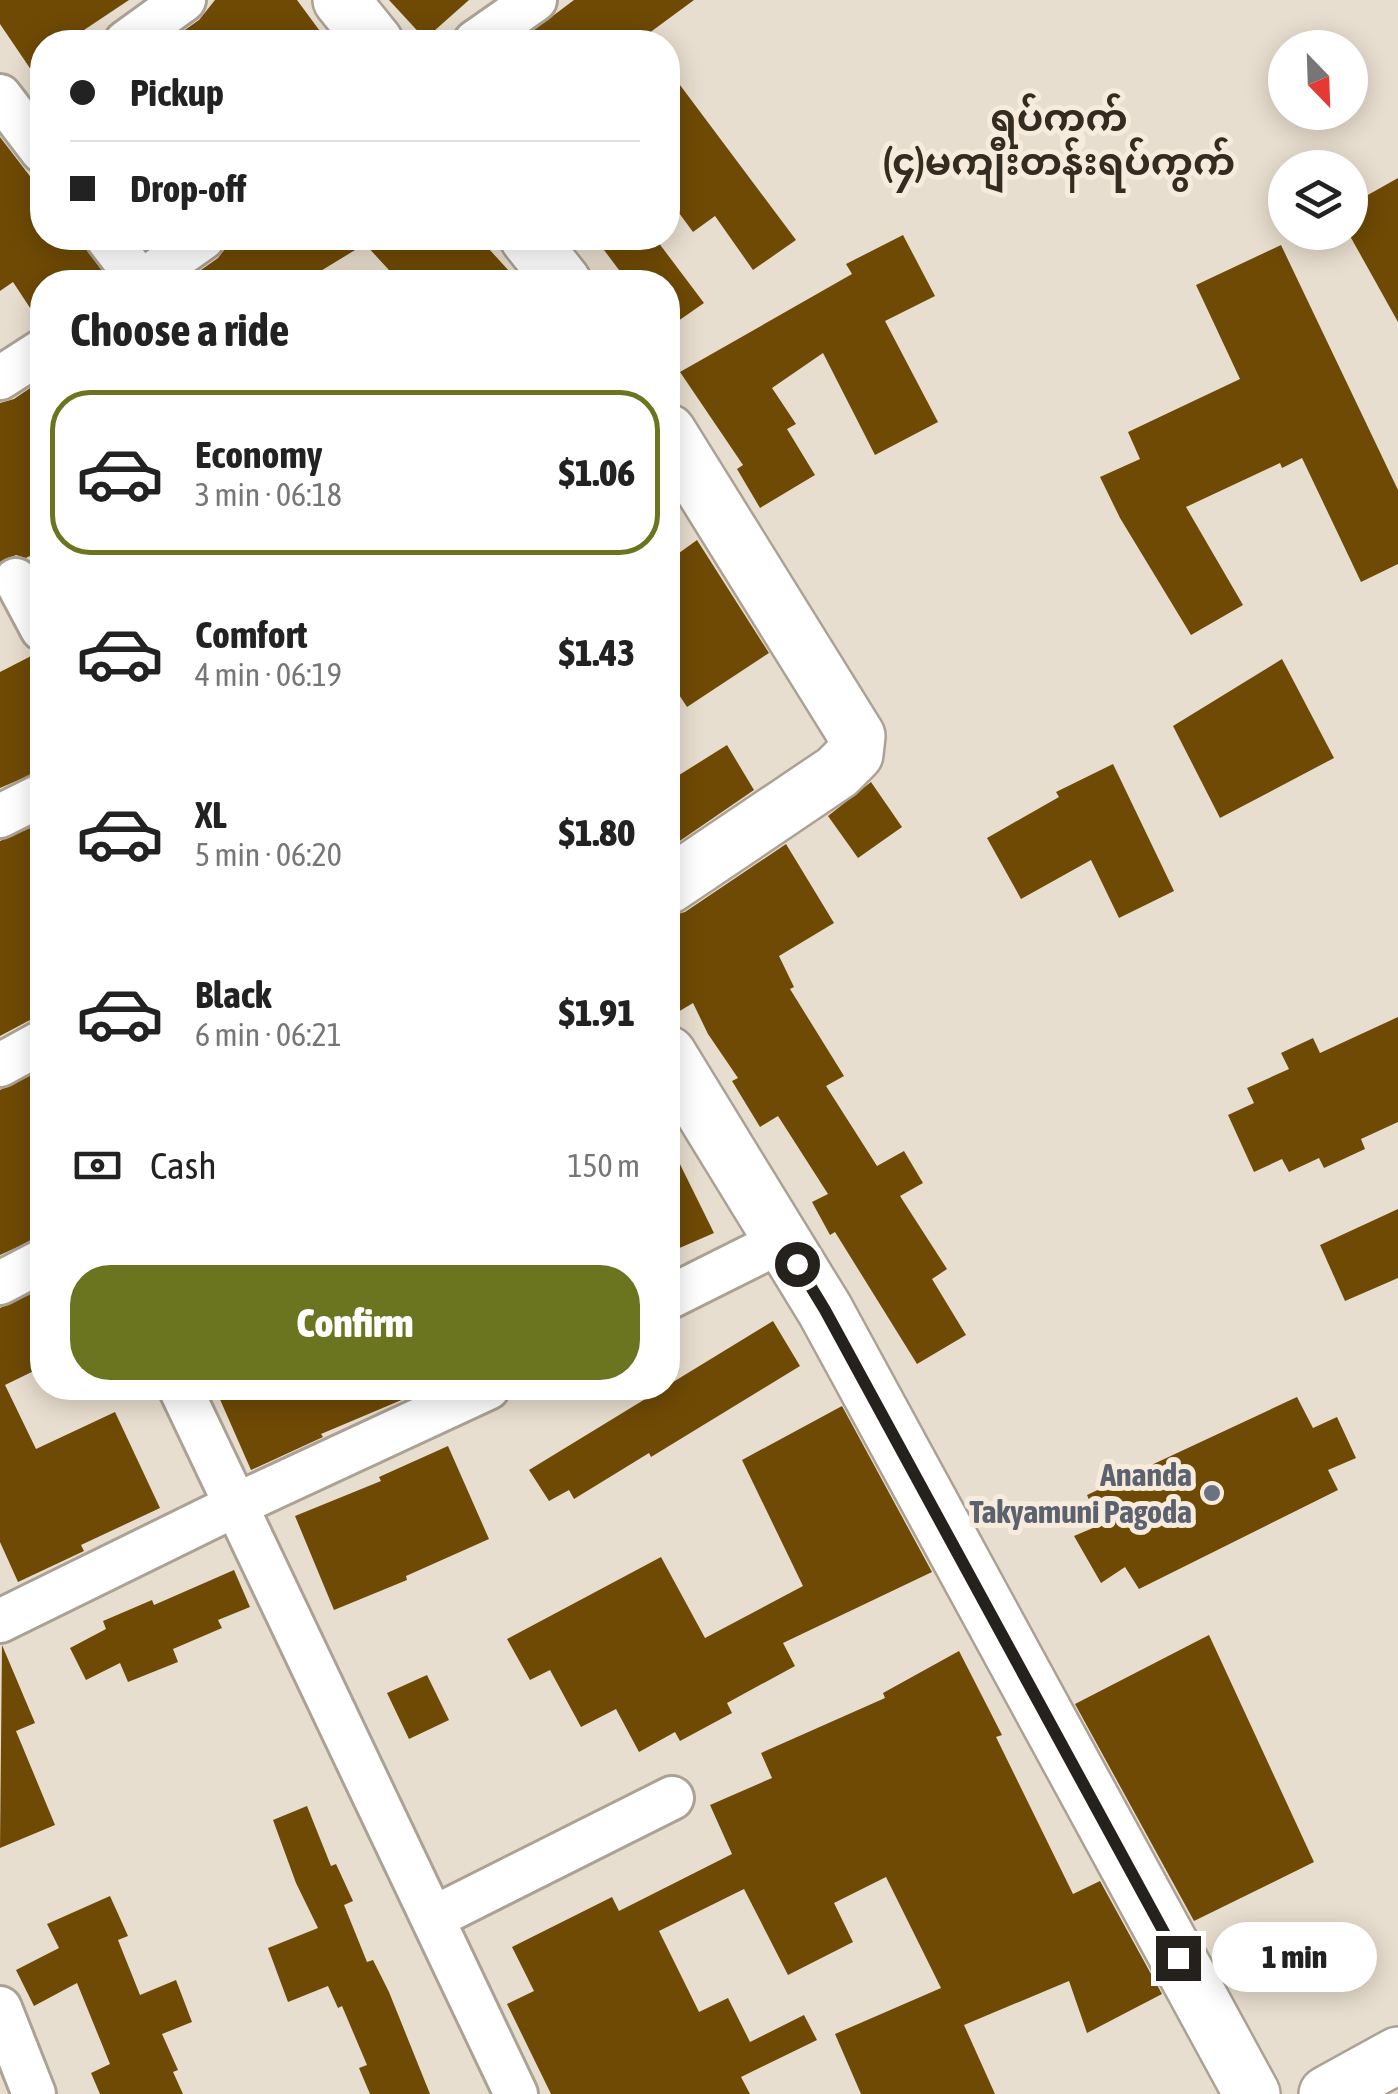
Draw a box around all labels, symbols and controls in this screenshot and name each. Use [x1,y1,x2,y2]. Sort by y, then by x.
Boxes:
north arrow [1268,30,1368,130]
map controls [1268,30,1368,250]
text: Pickup [130,71,224,114]
district label: ရပ်ကွက် (၄)မကျီးတန်းရပ်ကွက် [883,93,1235,193]
button: layers [1268,150,1368,250]
text: Drop-off [130,167,246,210]
text: Choose a ride [70,304,289,356]
icon: car [75,428,165,518]
text: Economy [195,433,322,476]
text: $1.06 [559,451,635,494]
text: 3 min · 06:18 [195,476,342,513]
icon: car [75,608,165,698]
text: Comfort [195,613,307,656]
text: $1.43 [559,631,635,674]
text: 4 min · 06:19 [195,656,342,693]
icon: car [75,788,165,878]
text: XL [195,793,227,836]
text: $1.80 [559,811,635,854]
text: 5 min · 06:20 [195,836,342,873]
icon: car [75,968,165,1058]
text: Black [195,973,272,1016]
text: $1.91 [559,991,635,1034]
text: 6 min · 06:21 [195,1016,342,1053]
icon: cash [70,1138,125,1193]
text: Cash [150,1144,217,1187]
text: 150 m [567,1147,640,1184]
route start [775,1242,820,1287]
button: Confirm [70,1265,640,1380]
place label: Ananda Takyamuni Pagoda [970,1456,1192,1530]
marker: Ananda Takyamuni Pagoda [1201,1482,1223,1504]
callout: 1 min [1213,1923,1378,1993]
route end [1156,1936,1201,1981]
text: 1 min [1262,1938,1327,1975]

